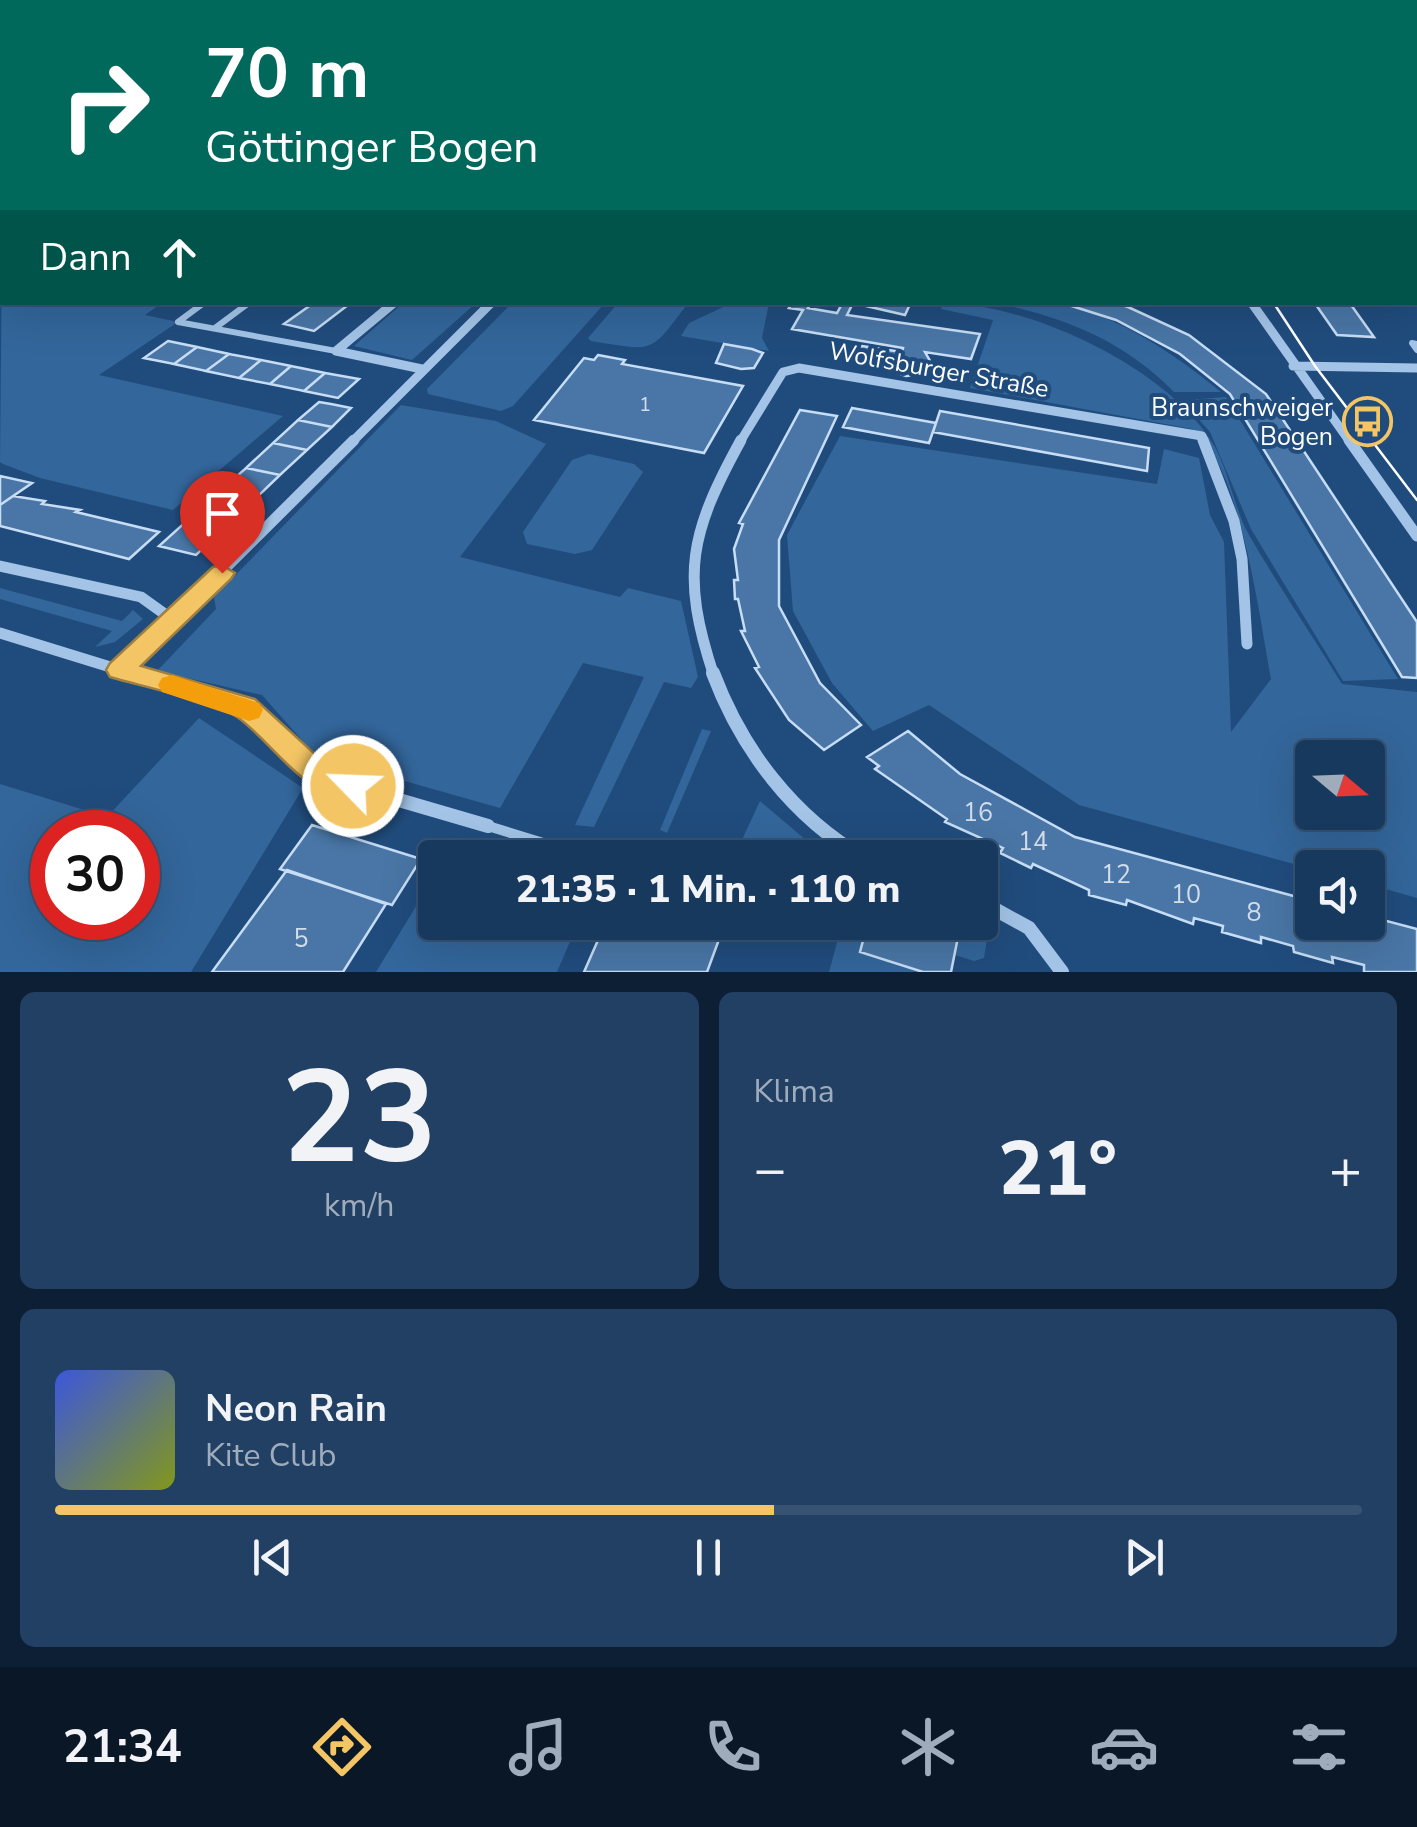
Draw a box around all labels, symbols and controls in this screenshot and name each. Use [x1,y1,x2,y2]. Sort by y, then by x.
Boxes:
text: 70 m [205,26,369,122]
icon: right [40,40,170,170]
text: Göttinger Bogen [205,117,539,178]
icon: ahead [152,230,207,285]
text: Dann [40,232,132,283]
street label: Wolfsburger Straße [826,334,1052,406]
house number: 1 [639,391,651,418]
place label: Braunschweiger Bogen [1151,391,1333,454]
bus stop icon: Braunschweiger Bogen [1342,395,1394,447]
pin [180,471,265,574]
icon: arrive [195,486,250,541]
position arrow [301,734,405,838]
north arrow [1295,740,1385,830]
map controls [1295,740,1385,940]
house number: 16 [963,796,993,830]
speed limit sign: 30 [30,810,160,940]
house number: 14 [1018,825,1048,859]
button: sound [1295,850,1385,940]
house number: 12 [1101,858,1131,892]
text: 21:35 · 1 Min. · 110 m [515,864,901,915]
house number: 10 [1171,878,1201,912]
house number: 8 [1246,896,1262,930]
house number: 5 [293,922,309,956]
text: 23 [281,1030,437,1207]
text: Klima [754,1070,835,1113]
text: 21° [998,1118,1117,1220]
text: − [754,1132,787,1207]
text: + [1329,1132,1362,1207]
text: km/h [324,1184,395,1227]
text: Neon Rain [205,1383,387,1434]
text: Kite Club [205,1434,336,1477]
icon: previous [245,1530,300,1585]
icon: pause [681,1530,736,1585]
icon: next [1117,1530,1172,1585]
icon: directions [307,1712,377,1782]
icon: music [503,1712,573,1782]
icon: phone [698,1712,768,1782]
icon: climate [893,1712,963,1782]
icon: car [1089,1712,1159,1782]
icon: filters [1284,1712,1354,1782]
text: 21:34 [63,1717,182,1778]

